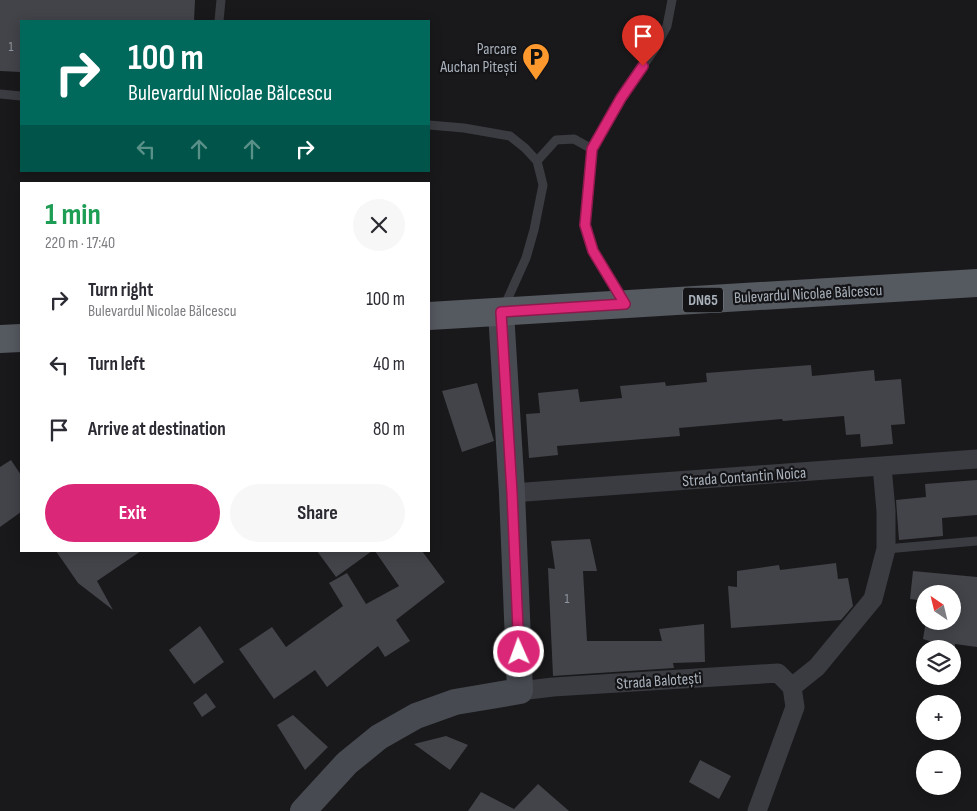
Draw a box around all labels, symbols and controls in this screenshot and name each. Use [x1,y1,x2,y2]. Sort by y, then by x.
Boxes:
pin [622,15,664,66]
icon: arrive [629,22,657,50]
text: 100 m [128,37,204,80]
house number: 1 [9,38,14,55]
icon: right [45,40,110,105]
place label: Parcare Auchan Pitești [439,40,517,77]
parking icon: Parcare Auchan Pitești [521,42,551,81]
text: Bulevardul Nicolae Bălcescu [128,80,332,107]
icon: left [132,135,160,163]
icon: ahead [185,135,213,163]
icon: ahead [238,135,266,163]
icon: right [291,135,319,163]
text: 1 min [45,197,101,233]
button: close [353,199,405,251]
text: 220 m · 17:40 [45,234,115,253]
text: Turn right [88,279,153,302]
street label: Bulevardul Nicolae Bălcescu [733,281,883,308]
icon: right [45,286,73,314]
text: 100 m [366,288,405,311]
road number: DN65 [683,288,723,312]
text: Bulevardul Nicolae Bălcescu [88,302,237,321]
icon: left [45,351,73,379]
text: Turn left [88,353,145,376]
text: 40 m [373,353,405,376]
icon: arrive [45,416,73,444]
text: Arrive at destination [88,418,226,441]
text: 80 m [373,418,405,441]
street label: Strada Contantin Noica [682,464,807,491]
button: Exit [45,484,220,542]
button: Share [230,484,405,542]
north arrow [916,585,961,630]
map controls [916,585,961,795]
house number: 1 [565,590,570,607]
position arrow [492,625,544,677]
button: layers [916,640,961,685]
street label: Strada Balotești [616,669,702,694]
button: + [916,695,961,740]
button: − [916,750,961,795]

